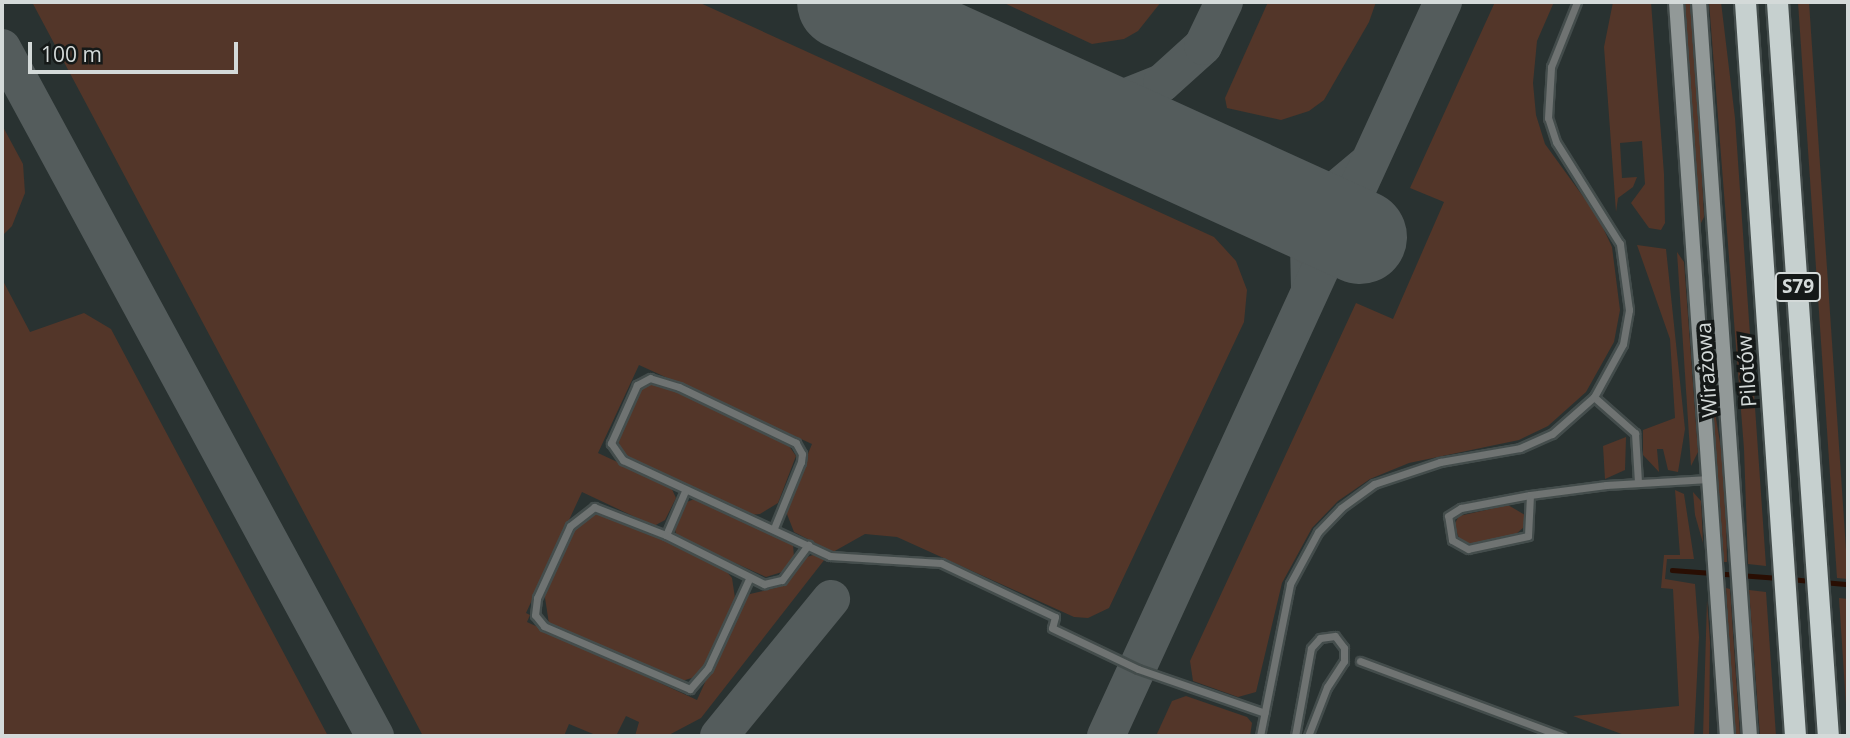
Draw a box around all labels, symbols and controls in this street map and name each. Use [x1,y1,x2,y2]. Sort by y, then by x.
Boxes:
scale bar [32,28,242,72]
text: 100 m [41,40,102,68]
road number: S79 [1773,272,1822,302]
street label: Wirażowa [1690,322,1722,418]
street label: Pilotów [1731,334,1761,408]

